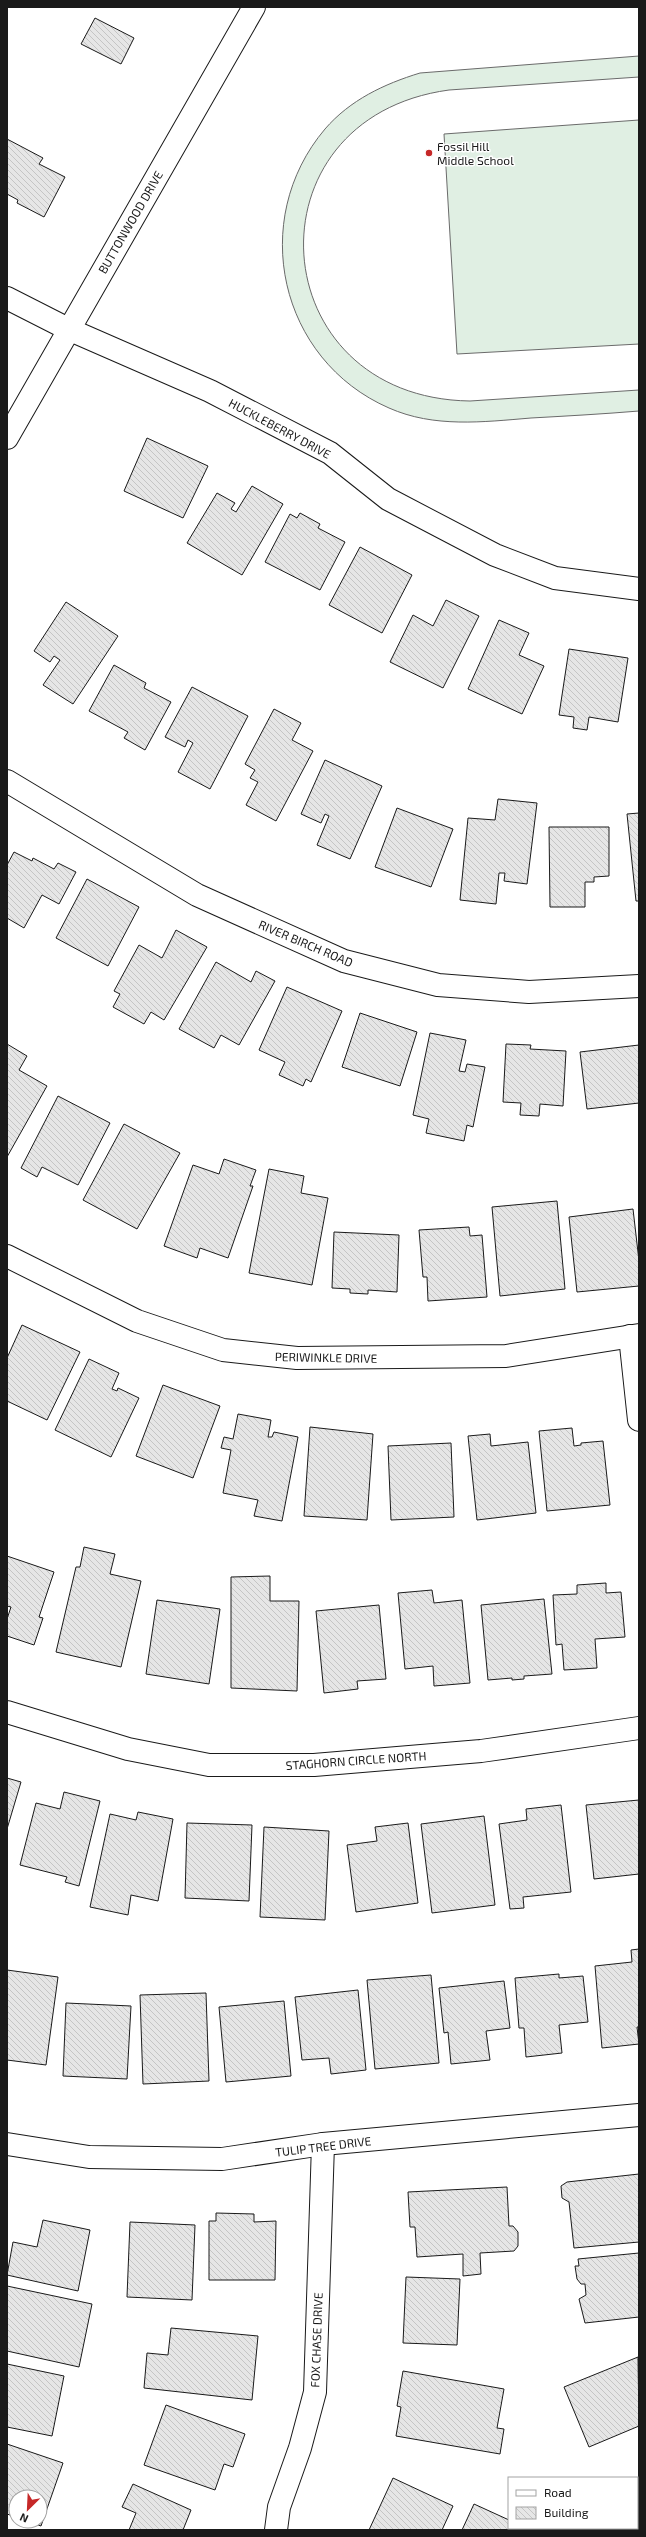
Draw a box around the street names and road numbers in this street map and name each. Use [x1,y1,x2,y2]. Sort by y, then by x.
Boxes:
street label: BUTTONWOOD DRIVE [95,168,165,276]
street label: HUCKLEBERRY DRIVE [227,395,334,461]
street label: RIVER BIRCH ROAD [257,917,355,969]
street label: PERIWINKLE DRIVE [275,1349,378,1365]
street label: STAGHORN CIRCLE NORTH [285,1748,427,1772]
street label: TULIP TREE DRIVE [274,2133,372,2159]
street label: FOX CHASE DRIVE [307,2292,325,2388]

